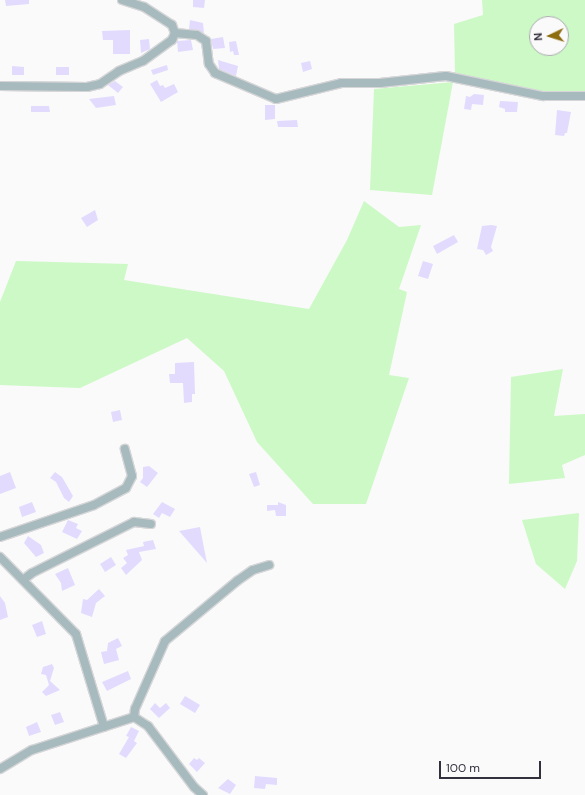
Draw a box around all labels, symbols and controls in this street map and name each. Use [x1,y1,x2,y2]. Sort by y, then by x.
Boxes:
north arrow [529,16,569,56]
text: N [531,32,545,41]
scale bar [441,753,543,779]
text: 100 m [446,760,480,776]

